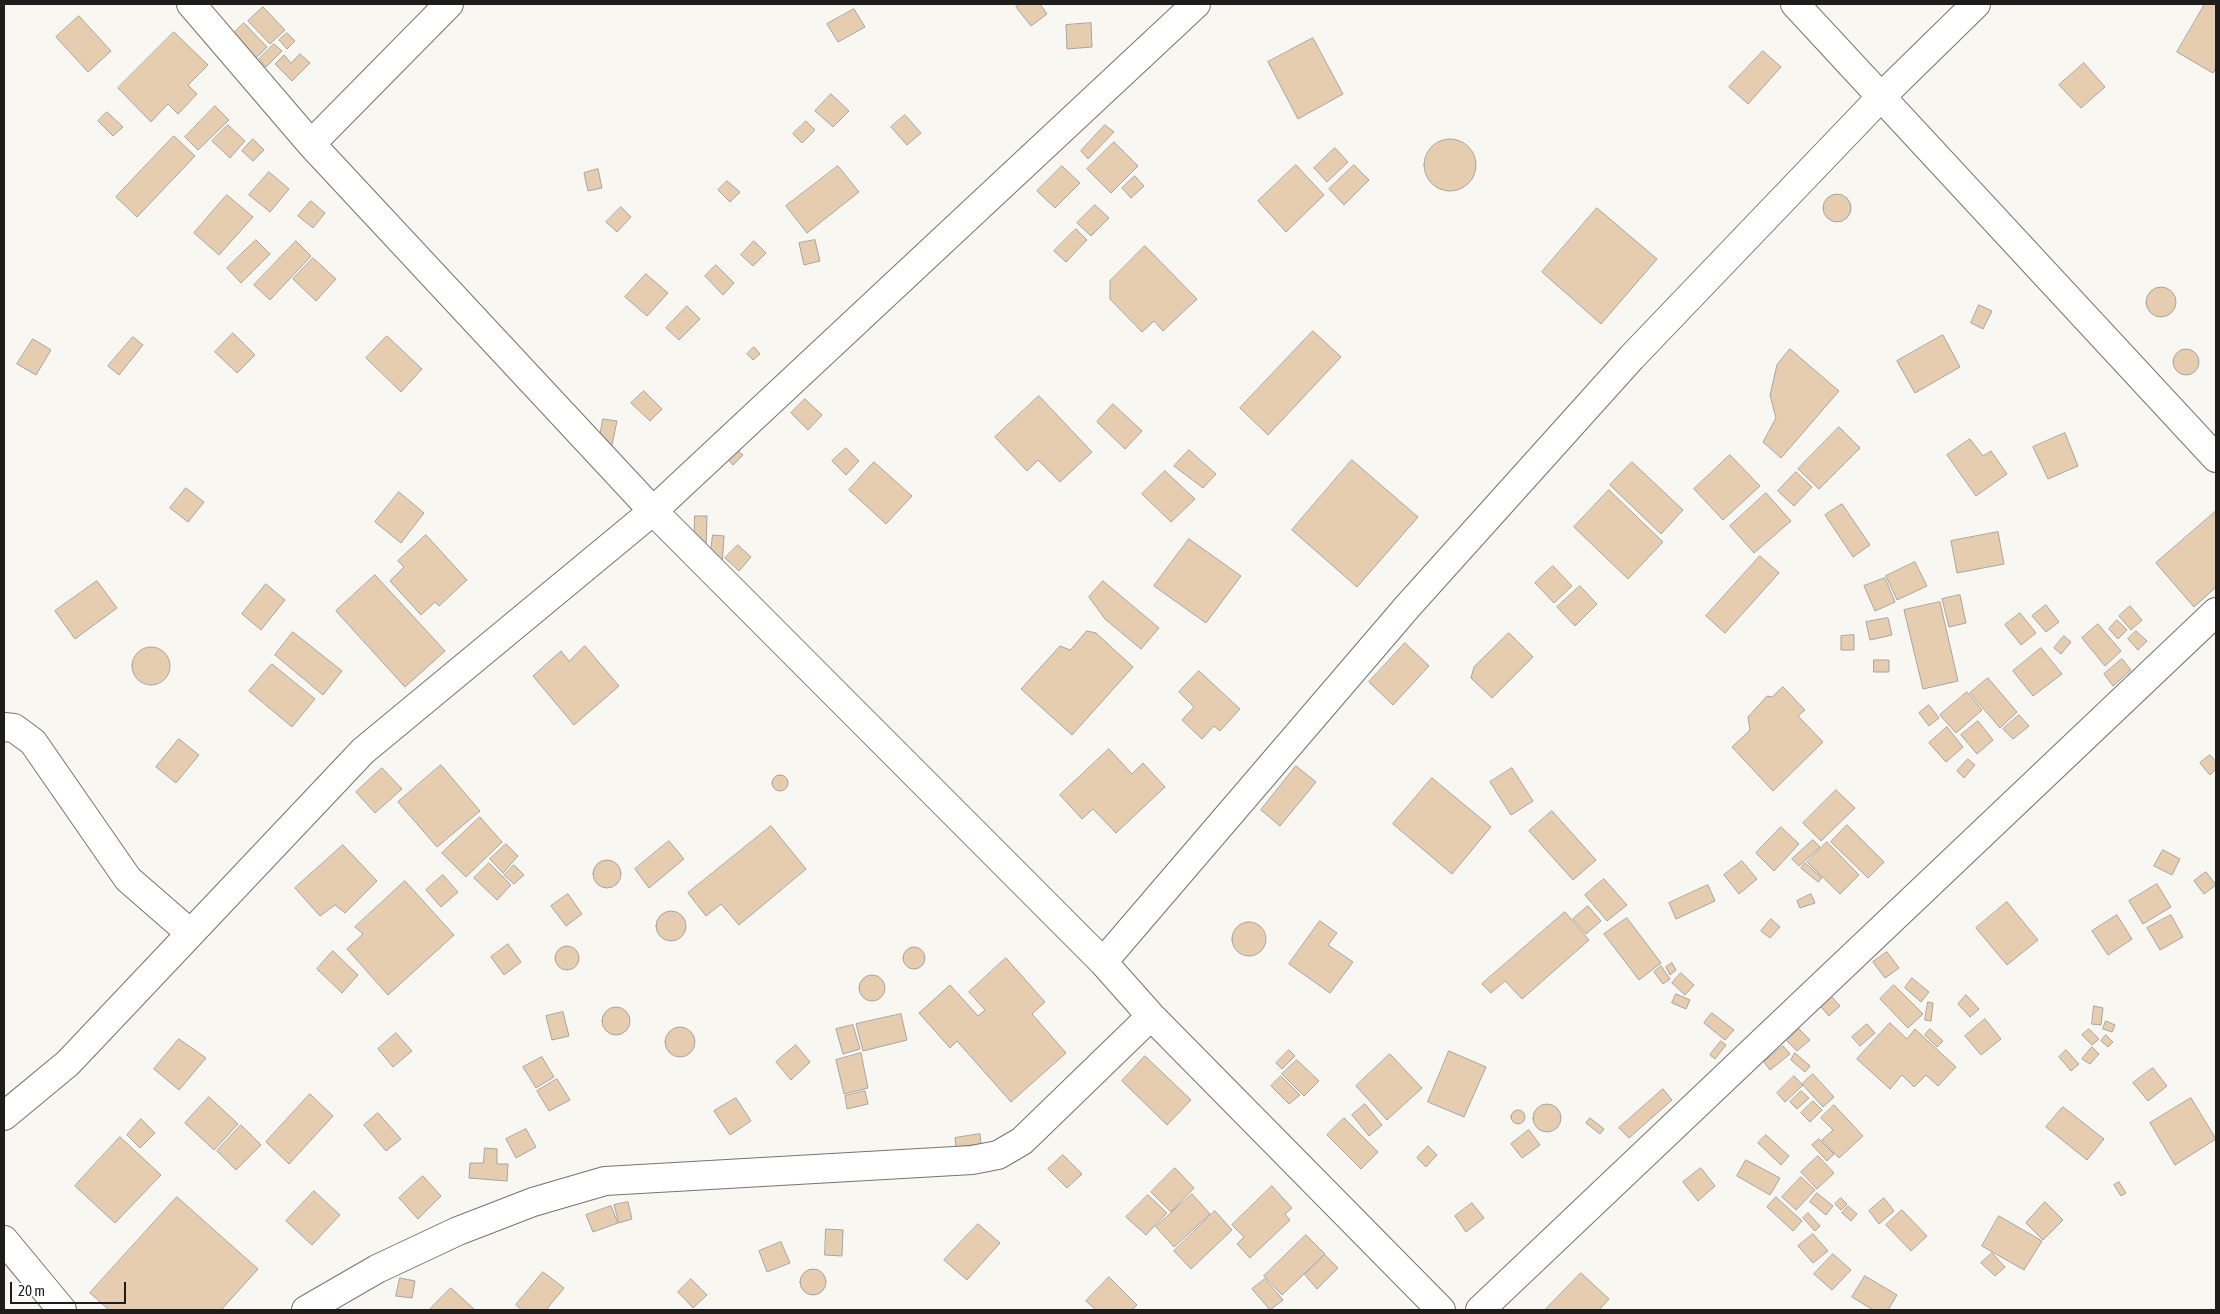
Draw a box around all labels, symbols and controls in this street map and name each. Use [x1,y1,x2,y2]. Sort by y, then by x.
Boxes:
scale bar [12,1272,129,1304]
text: 20 m [18,1282,45,1299]

